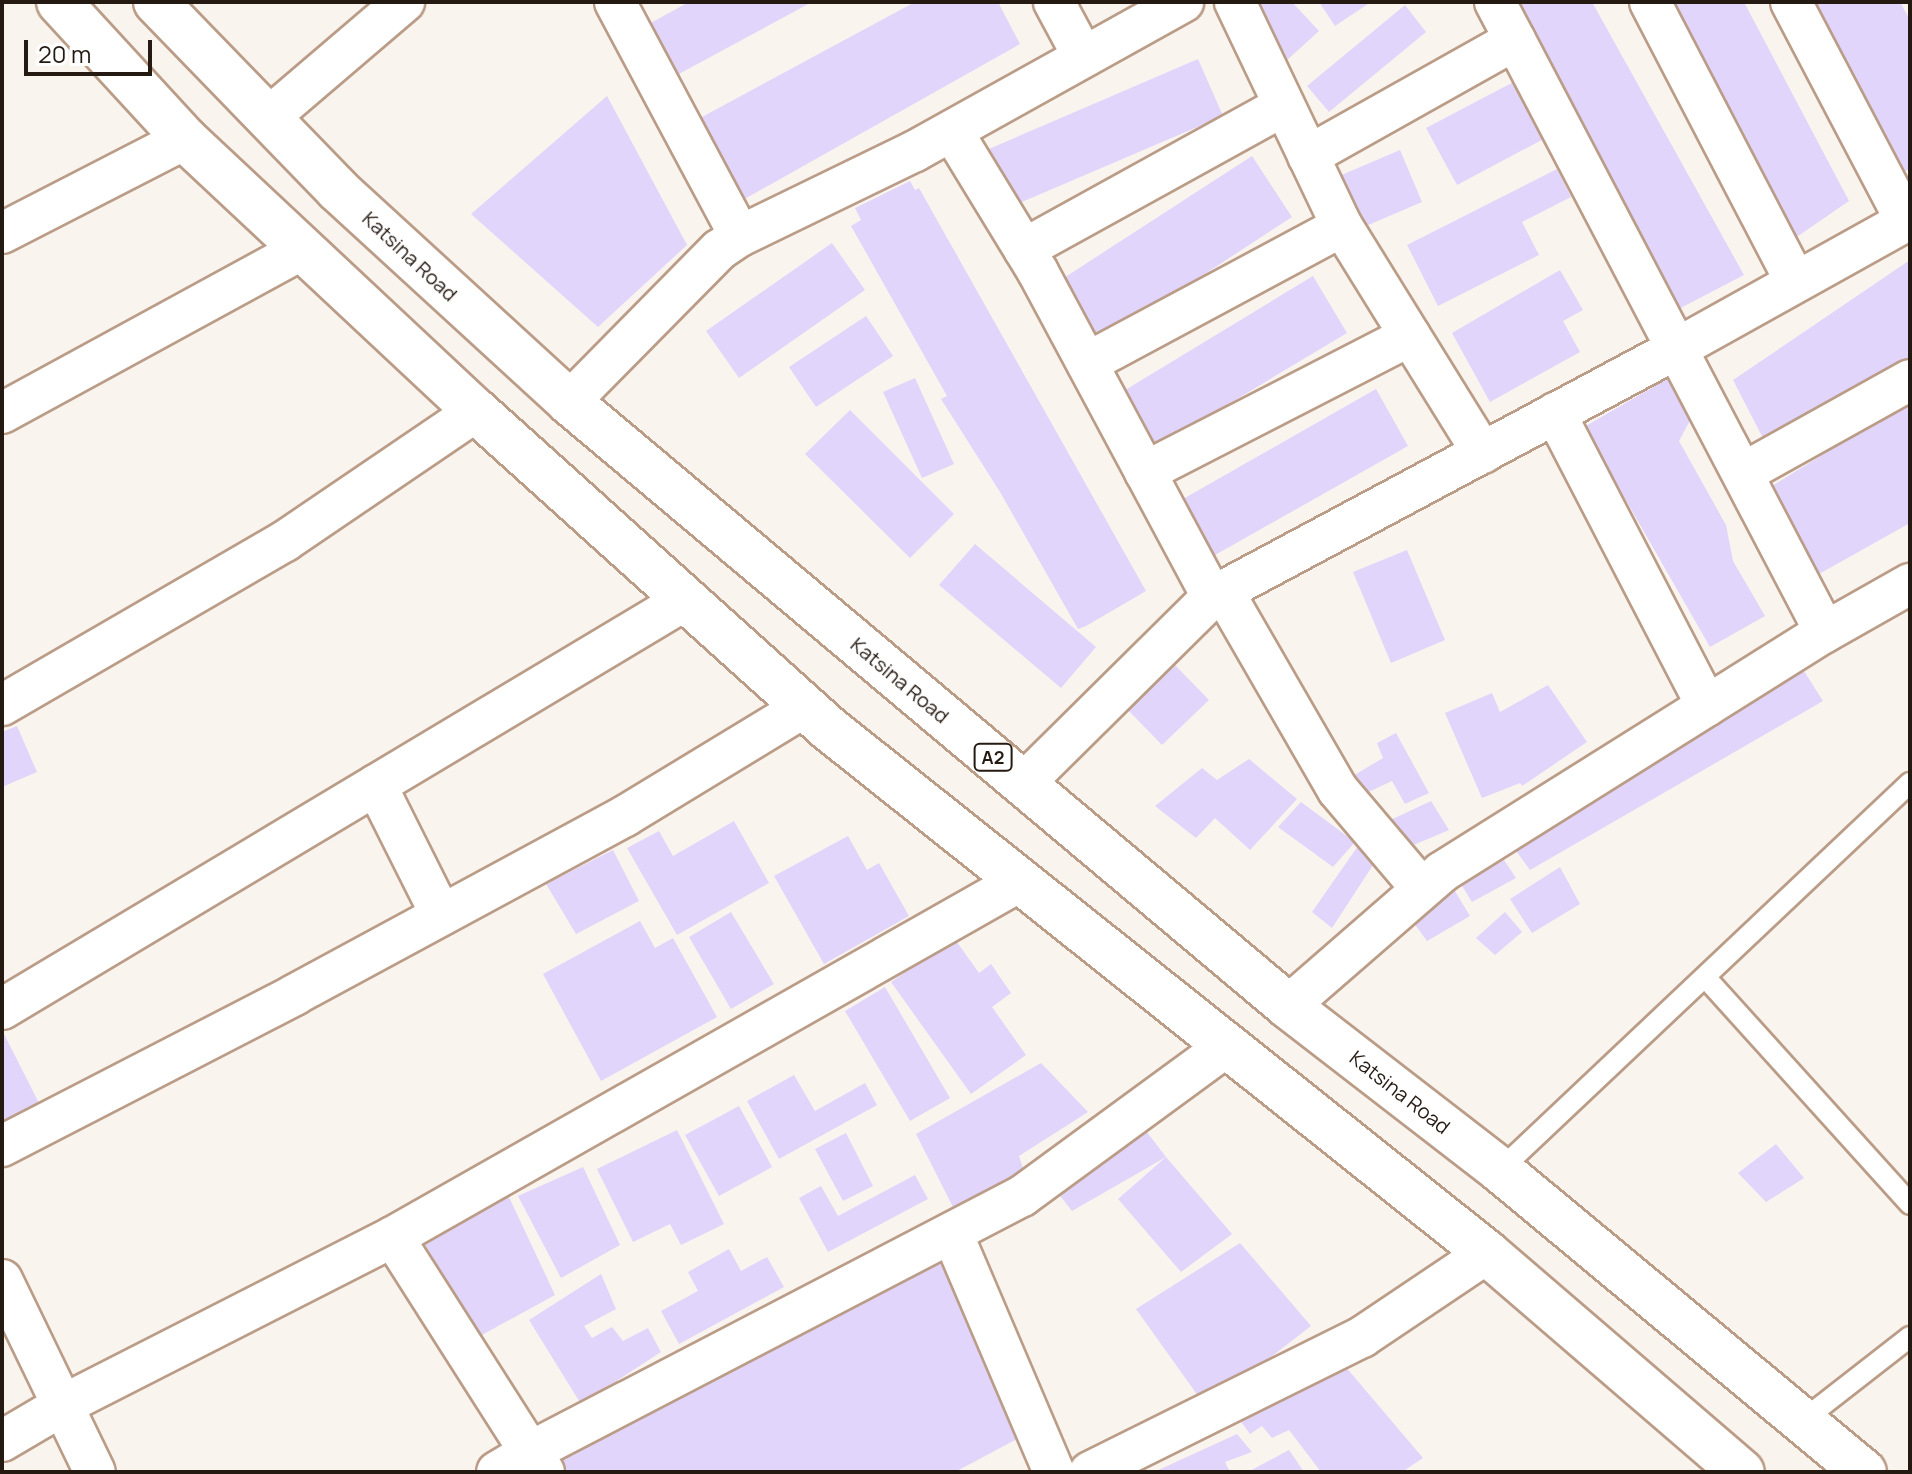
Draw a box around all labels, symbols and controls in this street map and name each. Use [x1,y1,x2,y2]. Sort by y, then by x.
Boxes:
scale bar [28,24,156,74]
text: 20 m [38,37,91,70]
street label: Katsina Road [358,206,462,306]
street label: Katsina Road [846,632,954,728]
road number: A2 [973,743,1013,771]
street label: Katsina Road [1345,1045,1455,1139]

